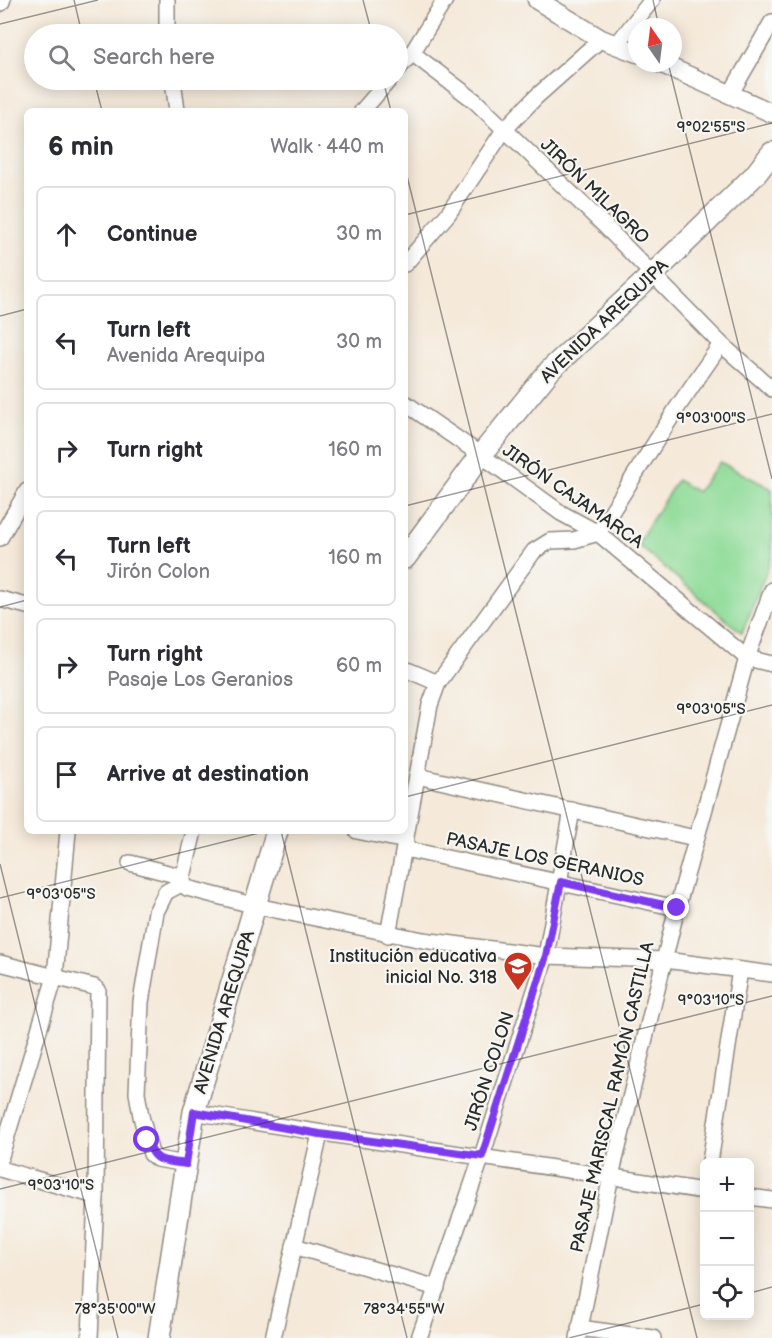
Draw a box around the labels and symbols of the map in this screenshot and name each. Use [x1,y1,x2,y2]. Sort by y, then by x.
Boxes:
north arrow [628,18,682,72]
text: 9°02'55"S [677,118,745,137]
street label: JIRÓN MILAGRO [536,133,655,248]
street label: AVENIDA AREQUIPA [536,255,673,388]
text: 9°03'00"S [676,409,746,428]
street label: JIRÓN CAJAMARCA [498,438,648,553]
text: 9°03'05"S [676,700,746,719]
street label: PASAJE LOS GERANIOS [444,828,646,891]
text: 9°03'05"S [26,885,96,904]
route end [663,894,689,920]
street label: AVENIDA AREQUIPA [190,928,259,1096]
street label: PASAJE MARISCAL RAMÓN CASTILLA [564,939,659,1255]
place label: Institución educativa inicial No. 318 [330,946,497,988]
school or university icon: Institución educativa inicial No. 318 [502,950,534,992]
text: 9°03'10"S [678,991,744,1010]
street label: JIRÓN COLON [458,1008,519,1133]
route start [133,1126,159,1152]
text: 9°03'10"S [28,1176,94,1195]
text: 78°35'00"W [74,1300,156,1319]
text: 78°34'55"W [363,1300,445,1319]

